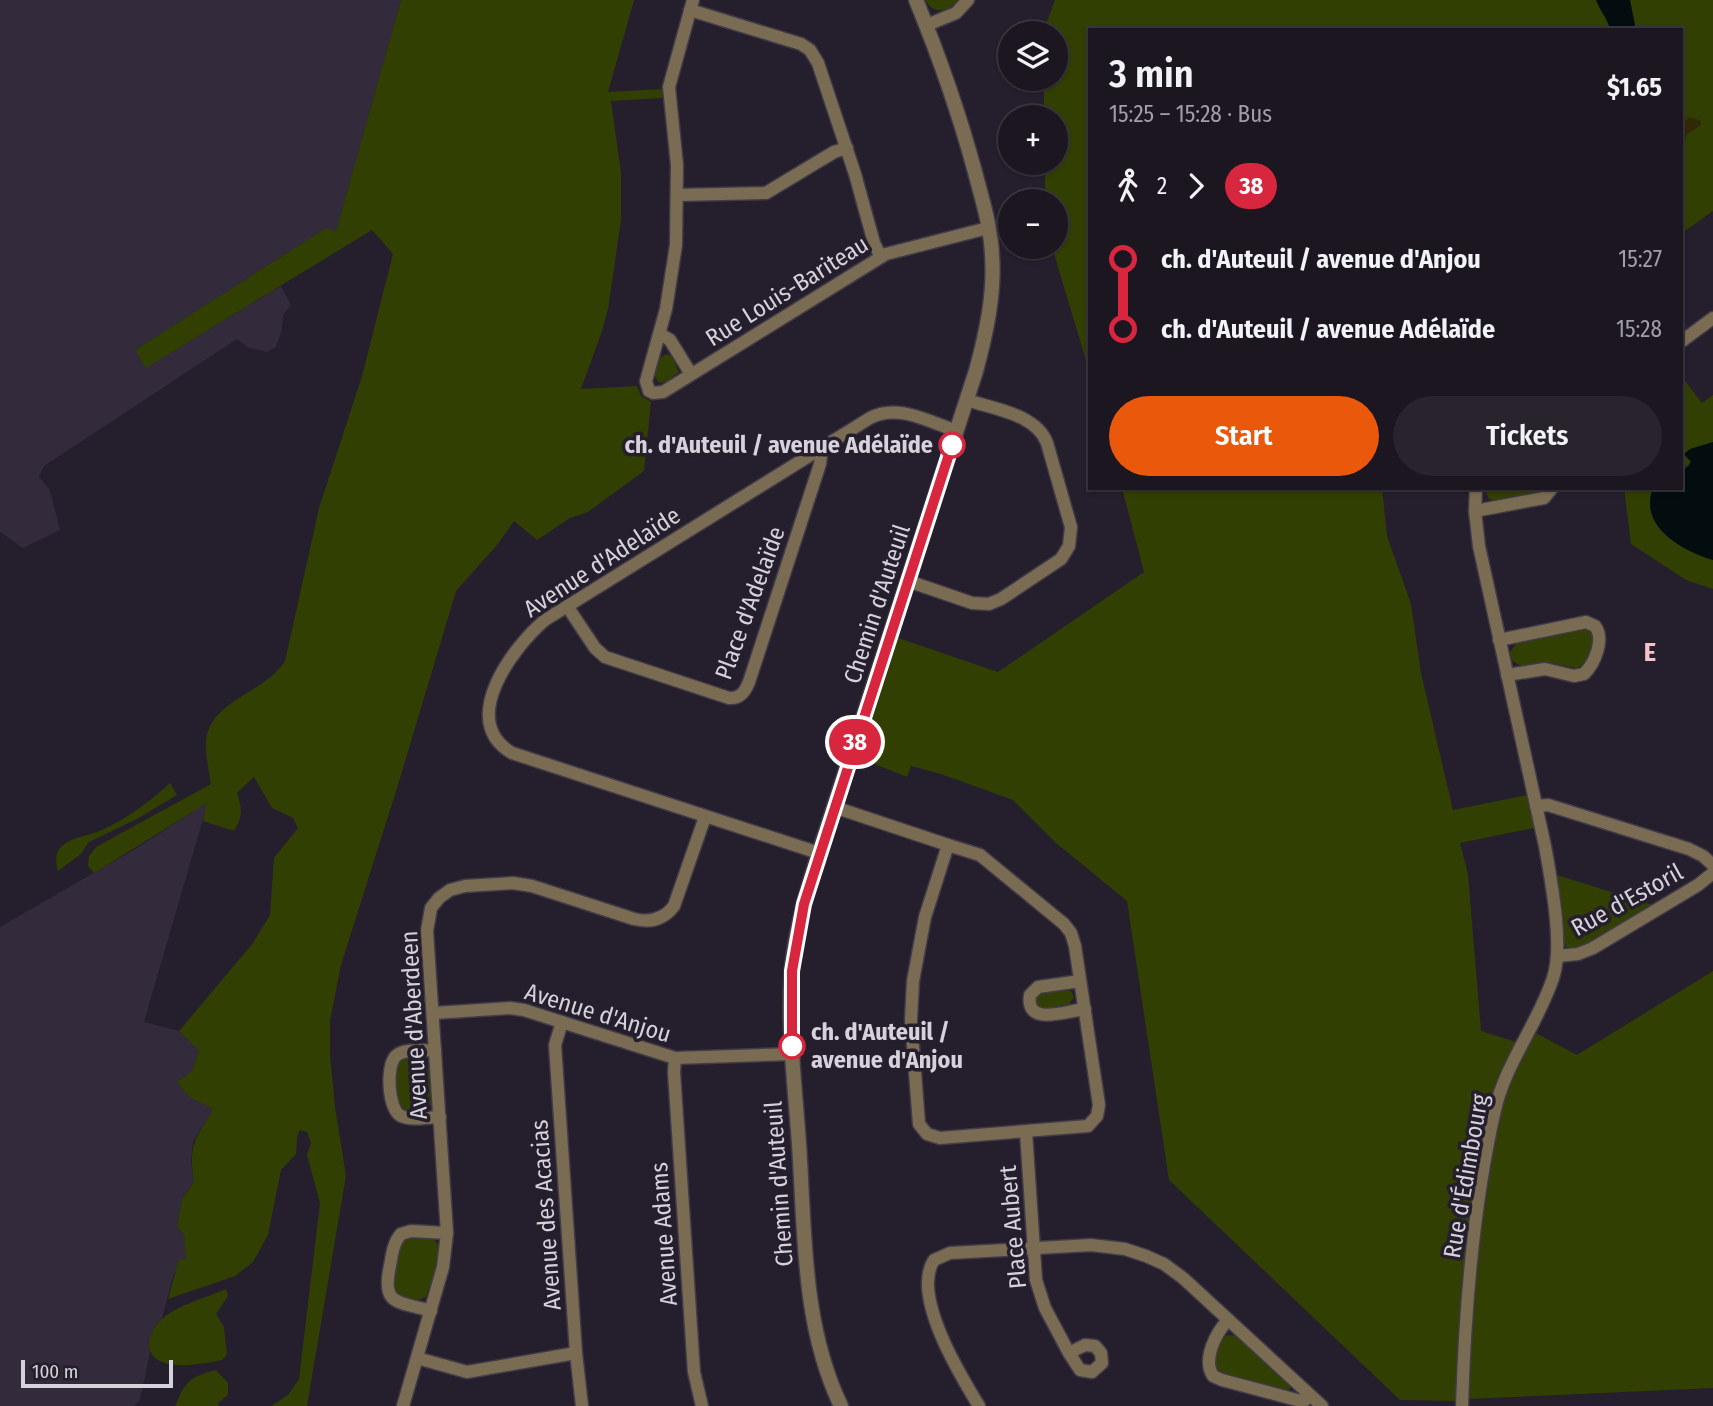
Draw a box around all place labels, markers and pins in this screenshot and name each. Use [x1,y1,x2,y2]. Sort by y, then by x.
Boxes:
place label: ch. d'Auteuil / avenue Adélaïde [625,431,933,459]
marker: ch. d'Auteuil / avenue Adélaïde [939,432,965,458]
place label: ch. d'Auteuil / avenue d'Anjou [811,1018,963,1074]
marker: ch. d'Auteuil / avenue d'Anjou [779,1033,805,1059]

